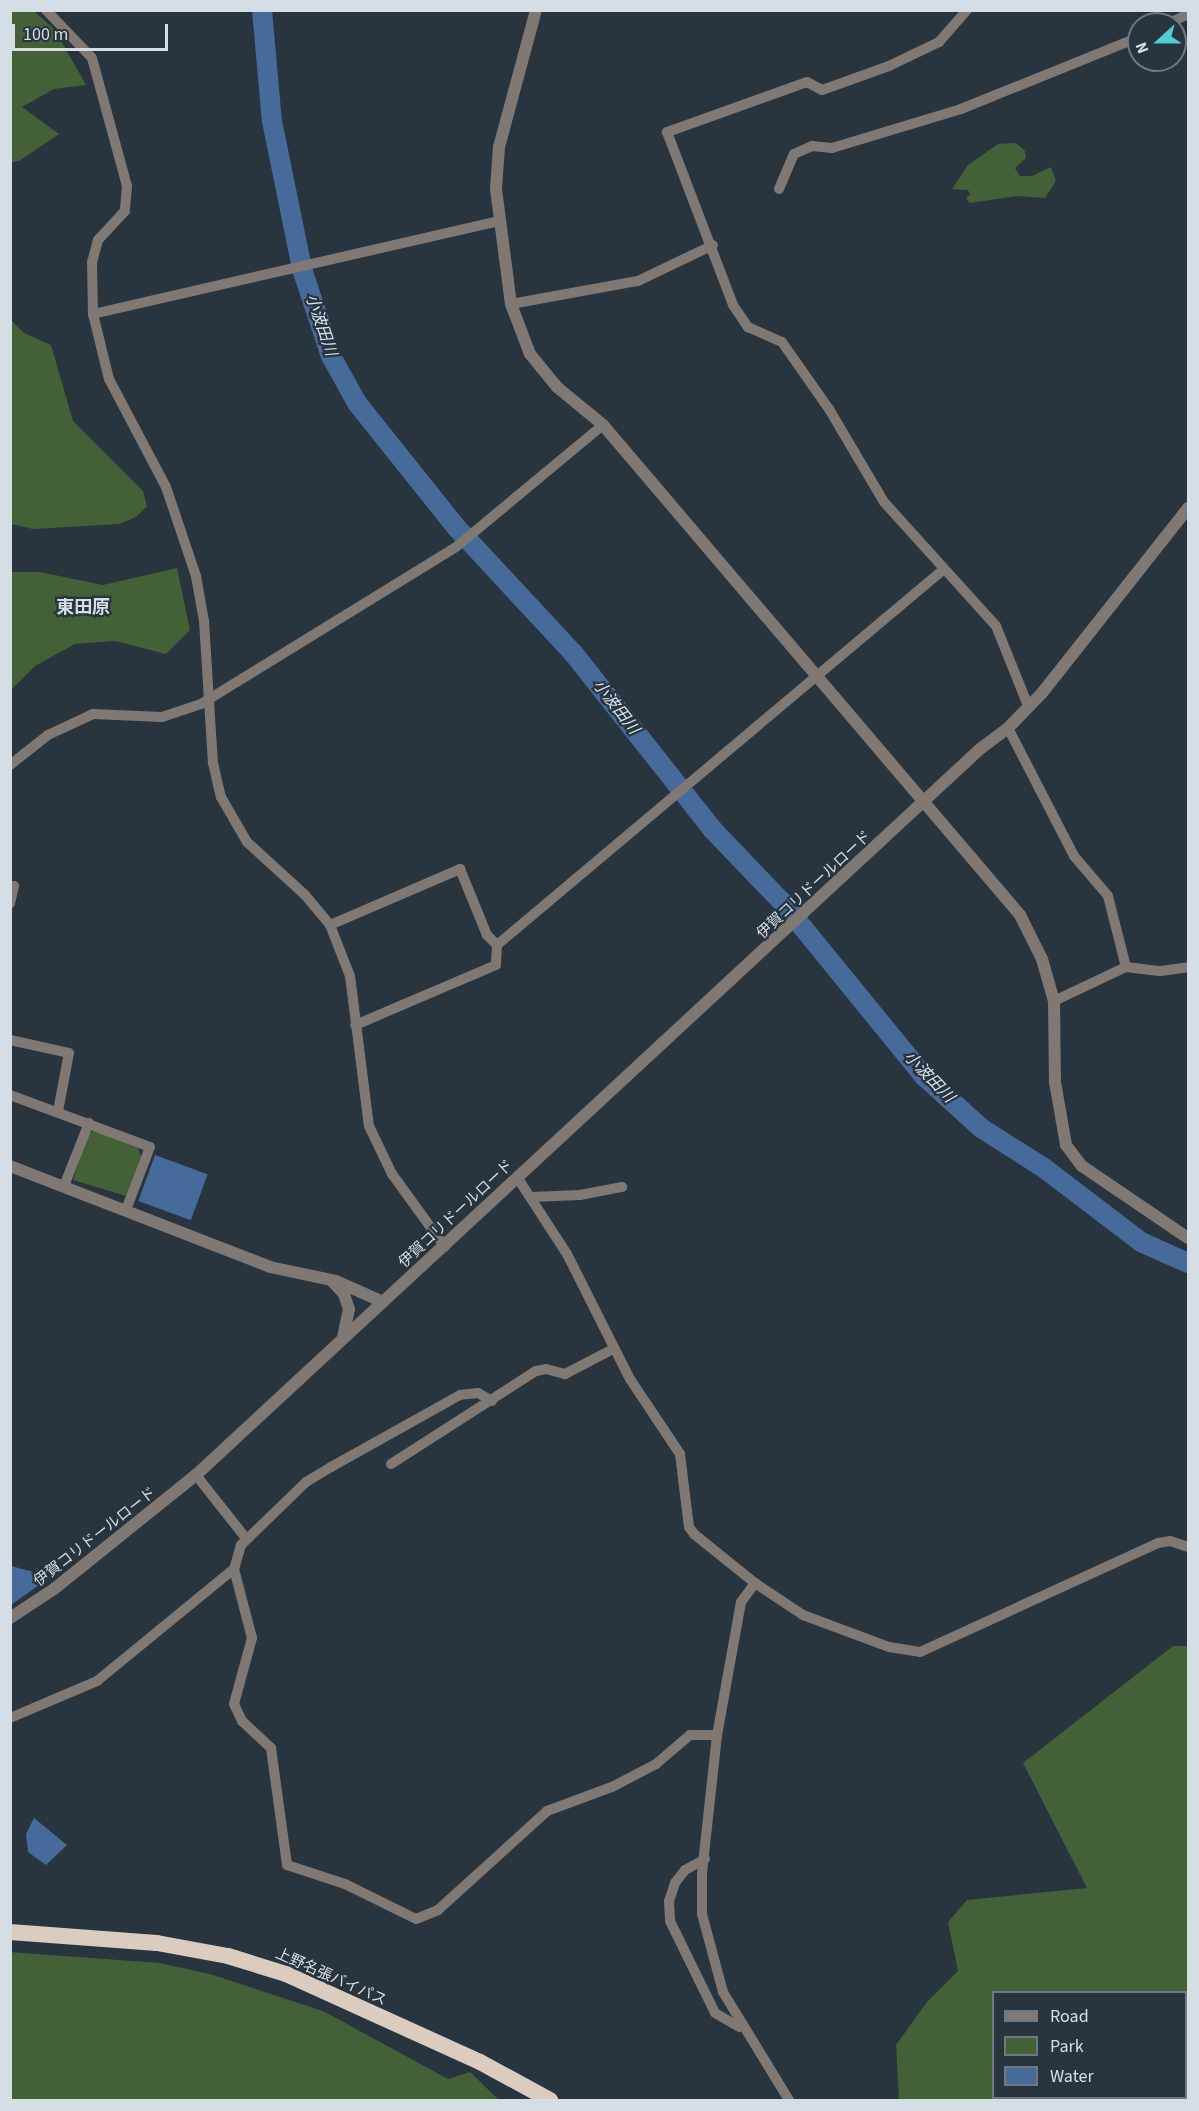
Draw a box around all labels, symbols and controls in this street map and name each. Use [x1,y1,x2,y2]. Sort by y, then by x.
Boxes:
scale bar [15,12,171,50]
north arrow [1127,12,1187,72]
text: 100 m [23,22,68,47]
text: N [1130,39,1154,57]
water label: 小波田川 [302,292,340,358]
district label: 東田原 [56,597,110,619]
water label: 小波田川 [589,676,643,738]
street label: 伊賀コリドールロード [753,827,875,943]
water label: 小波田川 [900,1047,958,1107]
street label: 伊賀コリドールロード [395,1156,517,1272]
street label: 伊賀コリドールロード [30,1484,160,1590]
street label: 上野名張バイパス [273,1944,389,2010]
legend [992,1991,1187,2099]
text: Road [1050,2004,1089,2029]
text: Park [1050,2034,1084,2059]
text: Water [1050,2064,1094,2089]

